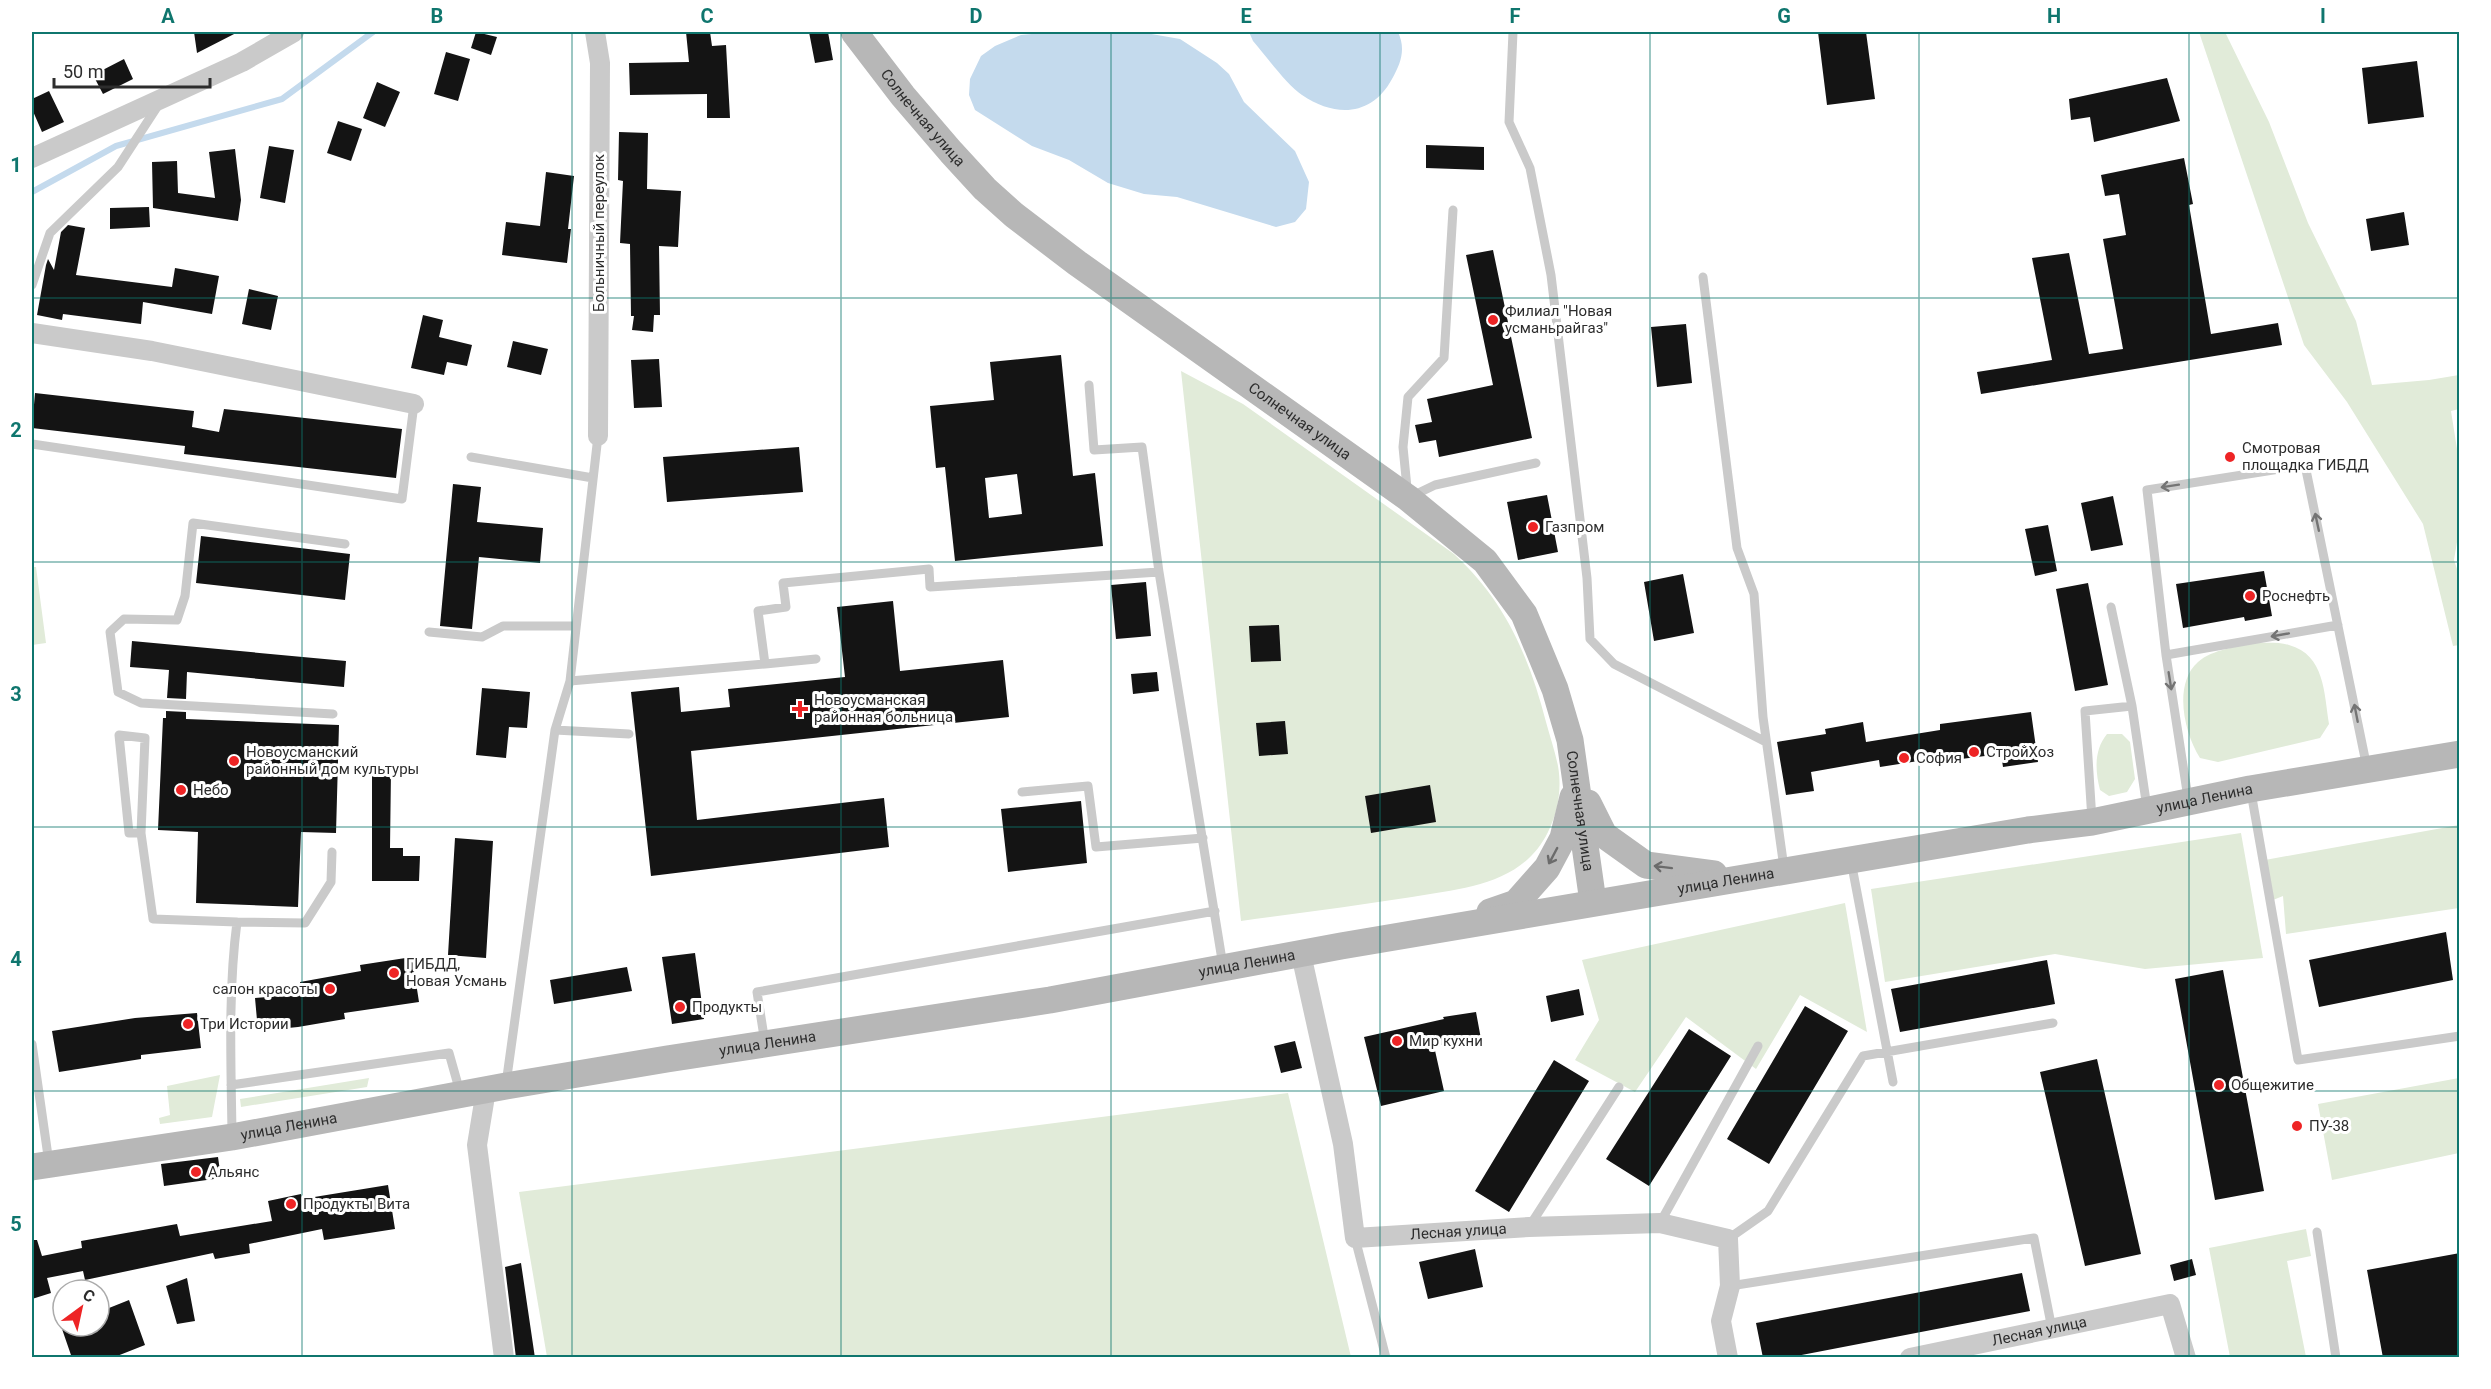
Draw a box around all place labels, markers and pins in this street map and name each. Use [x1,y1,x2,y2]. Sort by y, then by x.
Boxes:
place label: Филиал "Новая усманьрайгаз" [1505,302,1612,337]
marker: Филиал "Новая усманьрайгаз" [1486,313,1500,327]
place label: Смотровая площадка ГИБДД [2242,439,2369,474]
marker: Смотровая площадка ГИБДД [2223,450,2237,464]
place label: Газпром [1545,518,1604,536]
marker: Газпром [1526,520,1540,534]
place label: Роснефть [2262,587,2330,605]
marker: Роснефть [2243,589,2257,603]
place label: Новоусманская районная больница [814,691,953,726]
marker: Новоусманская районная больница [791,700,809,718]
place label: Новоусманский районный дом культуры [246,743,419,778]
place label: СтройХоз [1986,743,2054,761]
marker: СтройХоз [1967,745,1981,759]
place label: София [1916,749,1962,767]
marker: София [1897,751,1911,765]
marker: Новоусманский районный дом культуры [227,754,241,768]
place label: Небо [193,781,229,799]
marker: Небо [174,783,188,797]
place label: ГИБДД, Новая Усмань [406,955,507,990]
marker: ГИБДД, Новая Усмань [387,966,401,980]
place label: салон красоты [213,980,318,998]
marker: салон красоты [323,982,337,996]
place label: Продукты [692,998,762,1016]
marker: Продукты [673,1000,687,1014]
place label: Три Истории [200,1015,289,1033]
marker: Три Истории [181,1017,195,1031]
place label: Мир кухни [1409,1032,1483,1050]
marker: Мир кухни [1390,1034,1404,1048]
place label: Общежитие [2231,1076,2314,1094]
marker: Общежитие [2212,1078,2226,1092]
place label: ПУ-38 [2309,1117,2349,1135]
marker: ПУ-38 [2290,1119,2304,1133]
place label: Альянс [208,1163,260,1181]
marker: Альянс [189,1165,203,1179]
place label: Продукты Вита [303,1195,410,1213]
marker: Продукты Вита [284,1197,298,1211]

